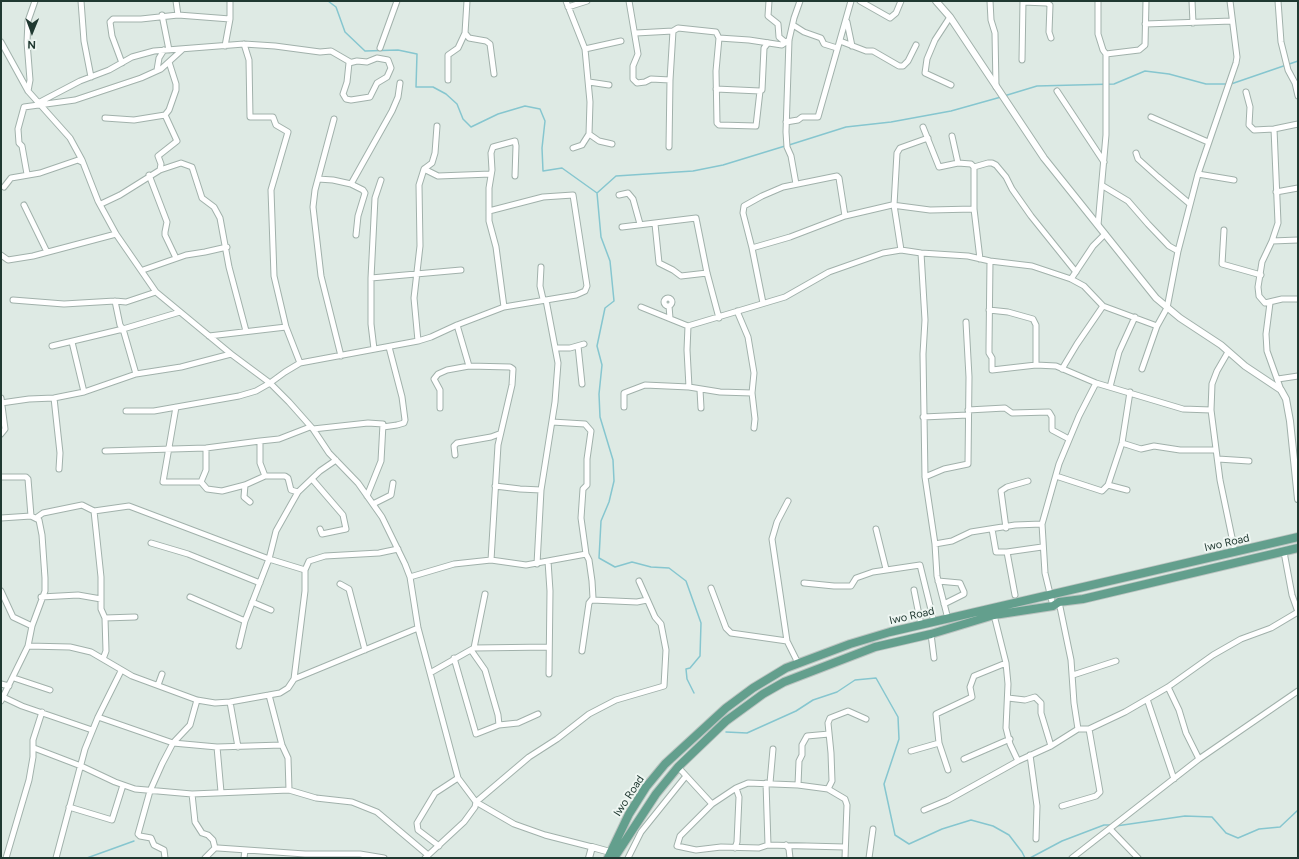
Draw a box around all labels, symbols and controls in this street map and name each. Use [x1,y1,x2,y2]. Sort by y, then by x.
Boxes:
north arrow [12,12,52,52]
text: N [27,38,36,51]
street label: Iwo Road [1203,531,1251,555]
street label: Iwo Road [888,604,936,628]
street label: Iwo Road [611,773,647,819]

